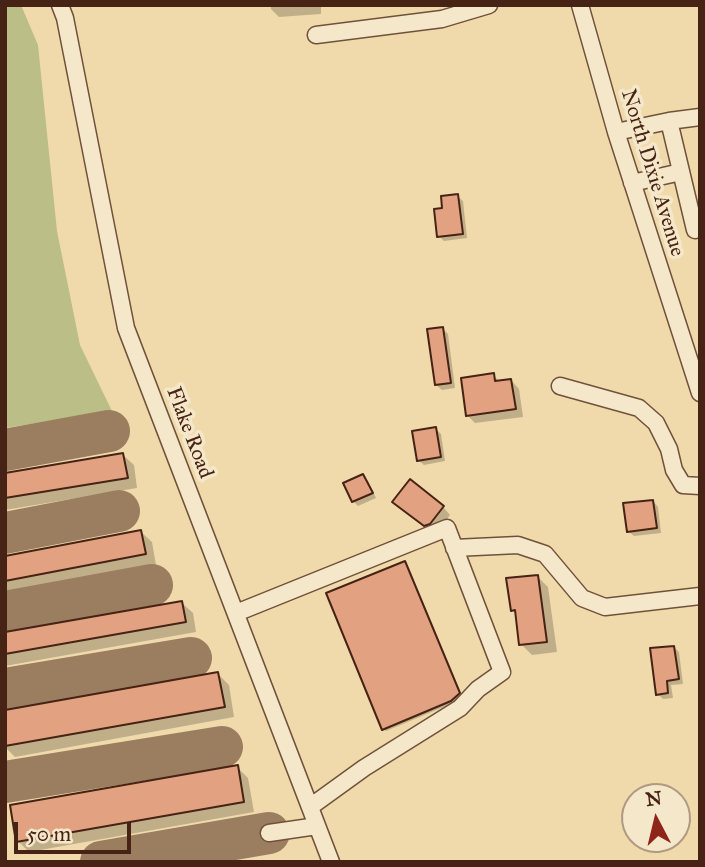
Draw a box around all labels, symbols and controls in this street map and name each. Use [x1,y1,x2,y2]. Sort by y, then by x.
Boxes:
street label: North Dixie Avenue [615,86,689,260]
street label: Flake Road [160,384,218,482]
north arrow [621,783,691,853]
text: N [644,786,663,811]
scale bar [18,808,135,852]
text: 50 m [27,821,71,847]

